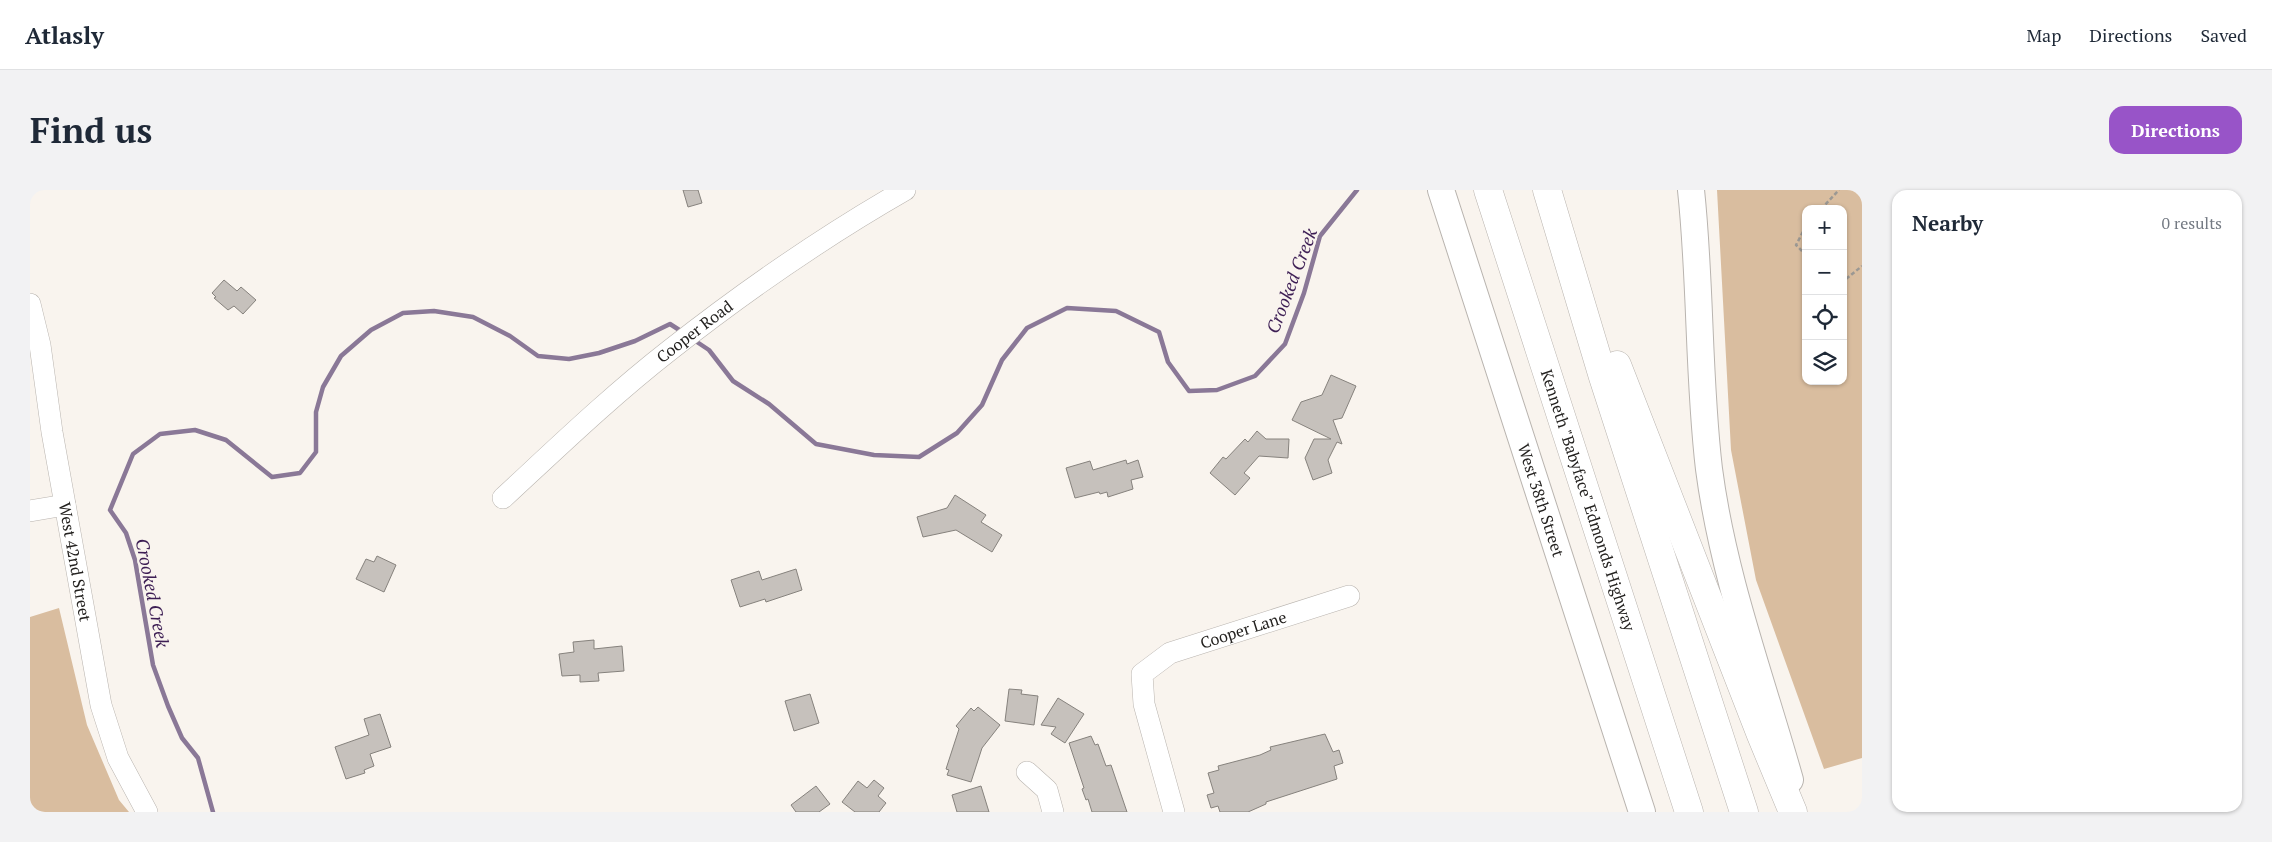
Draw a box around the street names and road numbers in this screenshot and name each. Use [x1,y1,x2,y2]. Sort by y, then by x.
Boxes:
street label: Cooper Road [652,295,737,368]
street label: Kenneth "Babyface" Edmonds Highway [1536,367,1641,635]
street label: West 38th Street [1513,441,1570,560]
street label: West 42nd Street [54,500,97,623]
street label: Cooper Lane [1197,606,1289,654]

